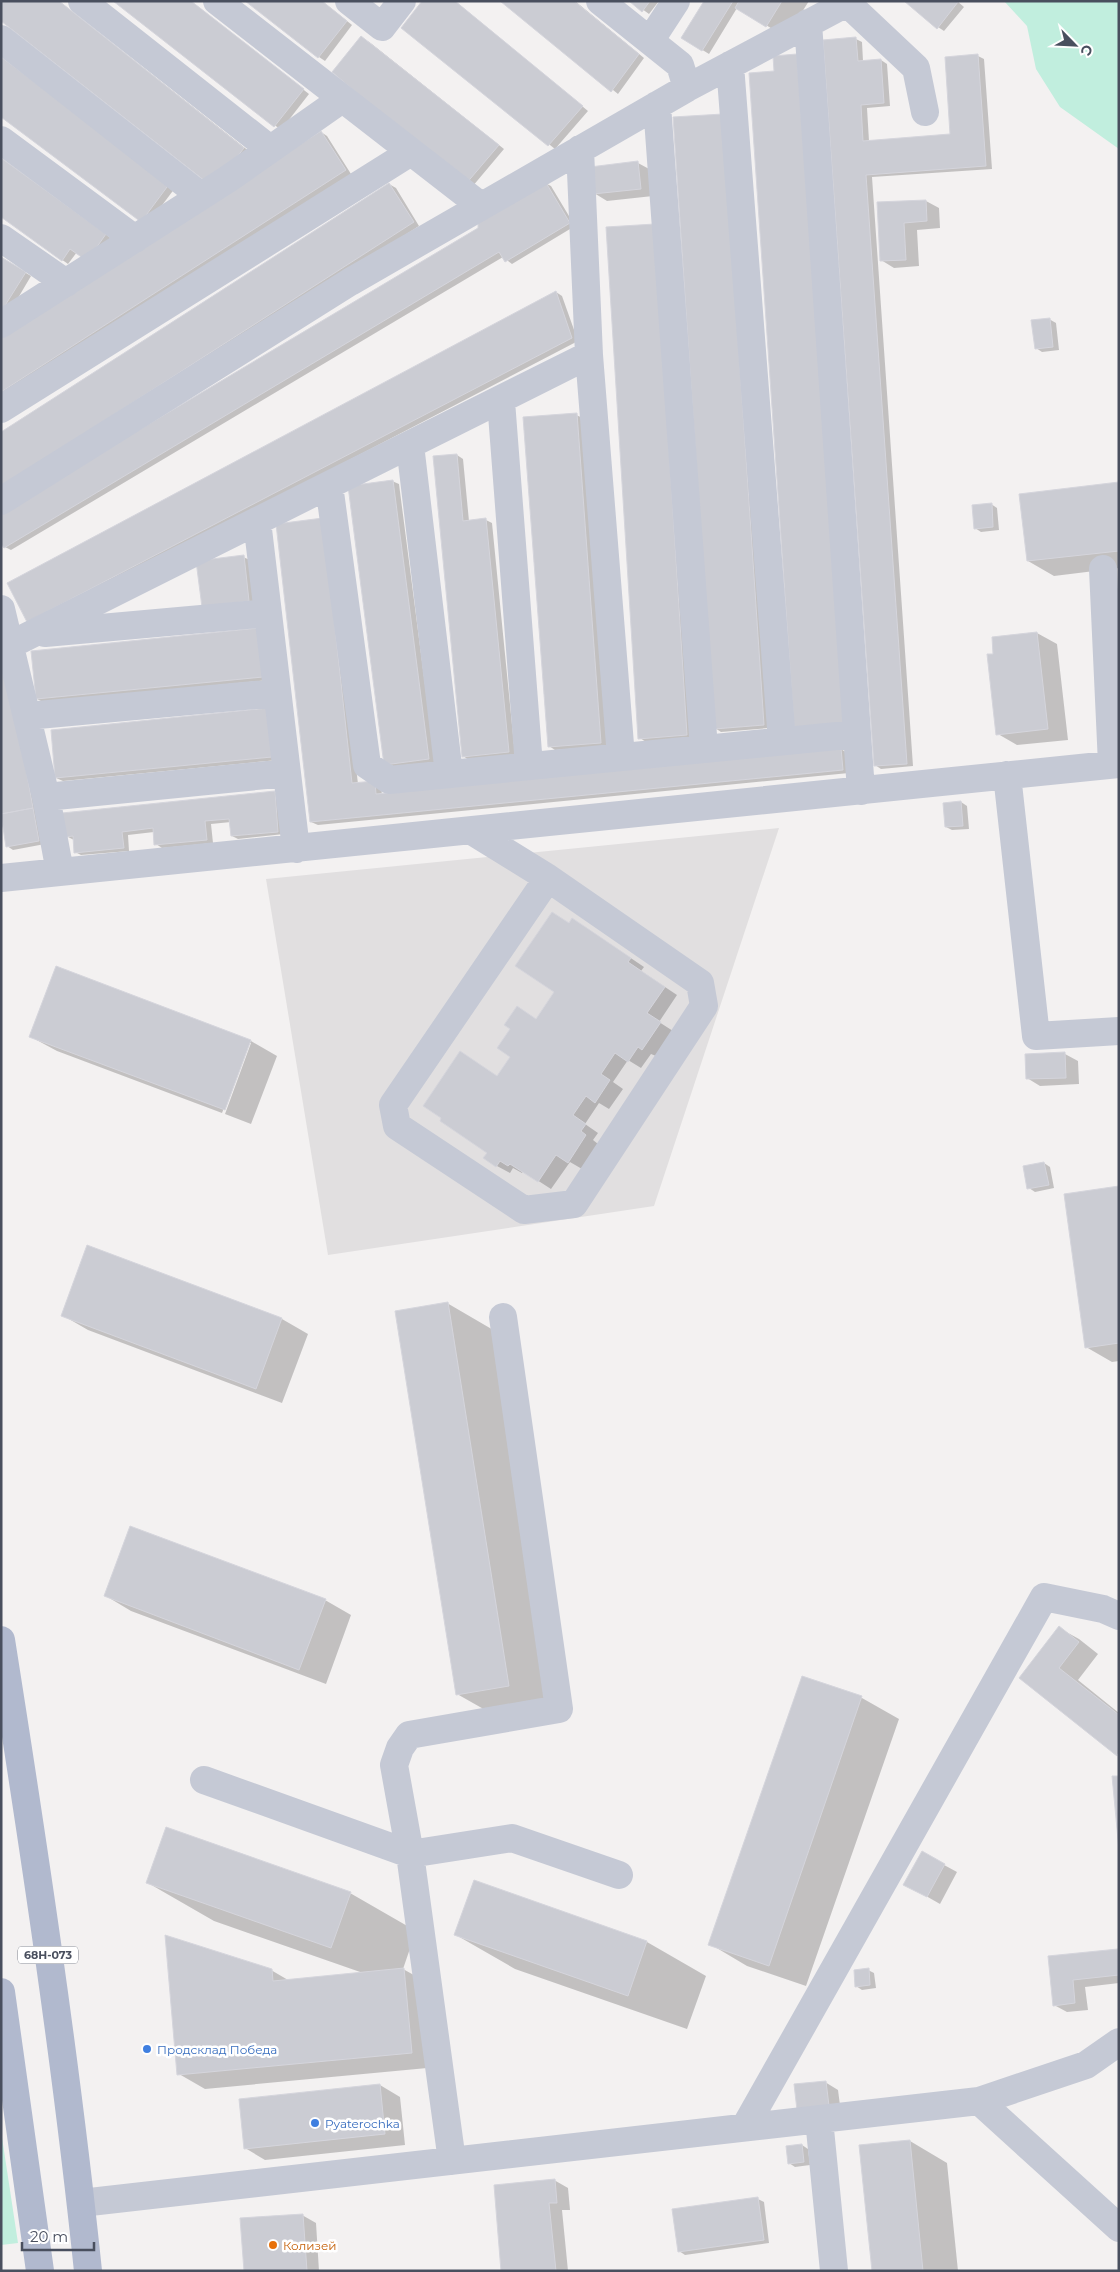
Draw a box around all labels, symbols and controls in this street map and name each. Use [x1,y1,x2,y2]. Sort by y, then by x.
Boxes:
north arrow [1050,20,1100,70]
text: С [1077,42,1097,59]
road number: 68Н-073 [18,1946,78,1964]
place label: Продсклад Победа [157,2042,277,2057]
marker: Продсклад Победа [141,2043,153,2055]
place label: Pyaterochka [325,2116,400,2131]
marker: Pyaterochka [309,2117,321,2129]
scale bar [22,2220,95,2252]
text: 20 m [30,2227,68,2246]
place label: Колизей [283,2238,337,2253]
marker: Колизей [267,2239,279,2251]

